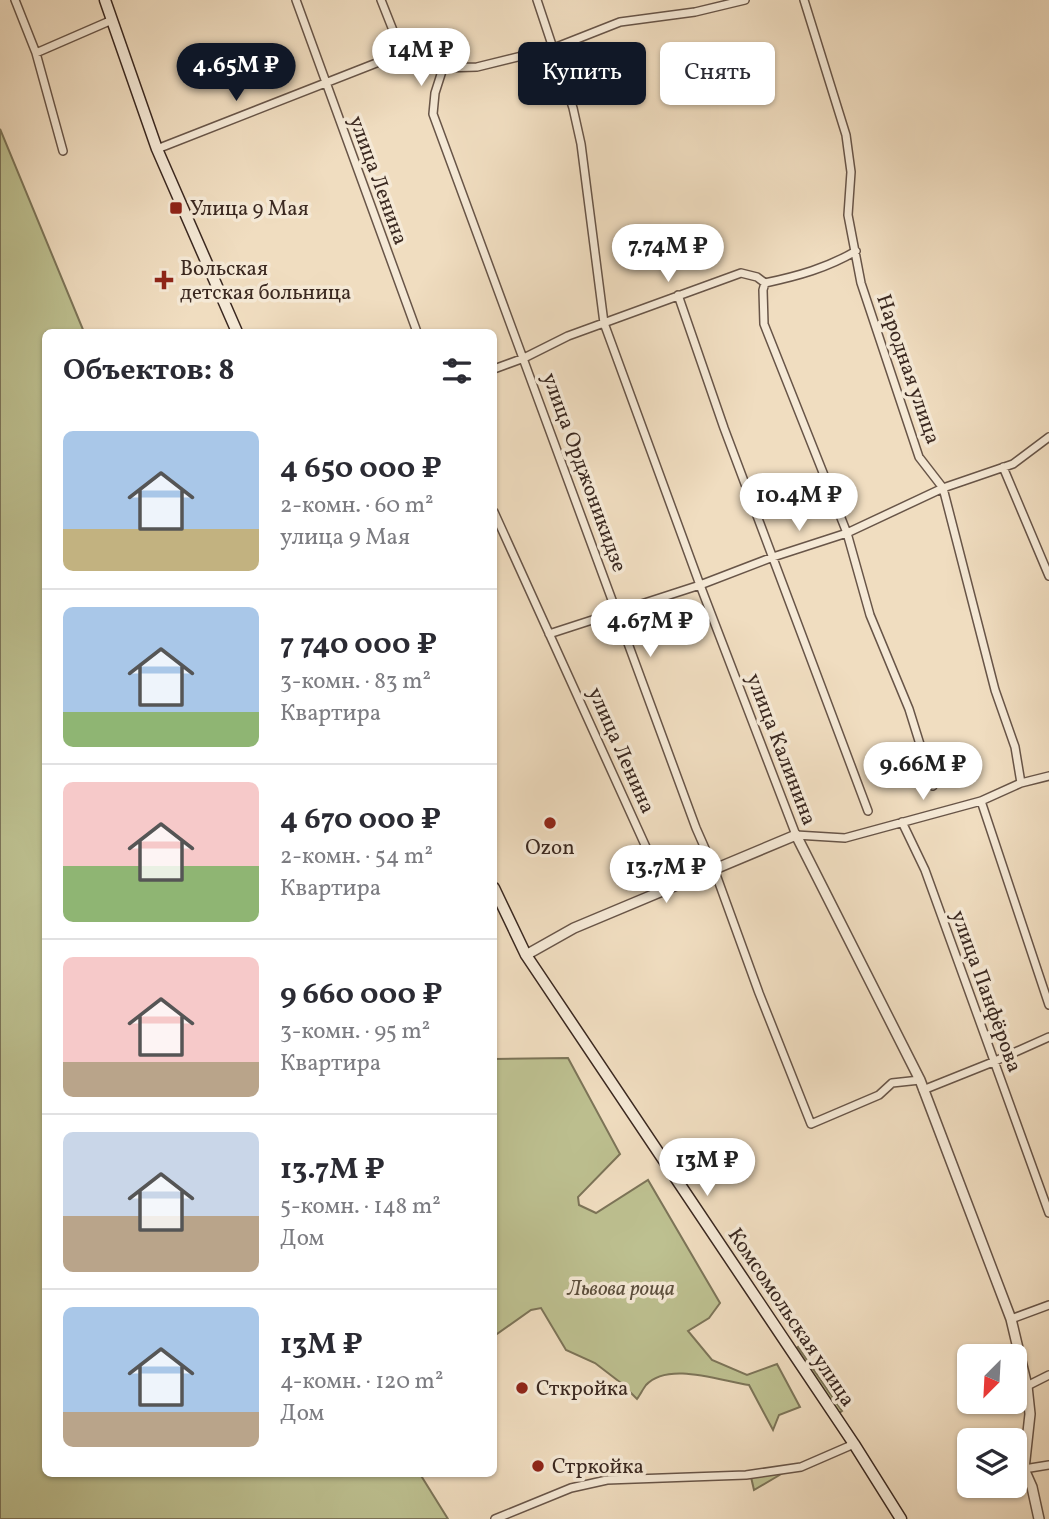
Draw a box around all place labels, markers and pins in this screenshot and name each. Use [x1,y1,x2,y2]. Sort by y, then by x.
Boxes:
pin: 14M ₽ [372,28,470,88]
pin: 4.65M ₽ [171,43,301,103]
place label: Улица 9 Мая [190,195,309,224]
marker: Улица 9 Мая [168,200,184,216]
pin: 7.74M ₽ [603,224,733,284]
place label: Вольская детская больница [180,255,351,308]
marker: Вольская детская больница [154,270,174,290]
pin: 10.4M ₽ [734,474,864,533]
pin: 4.67M ₽ [585,600,715,659]
pin: 9.66M ₽ [858,742,988,802]
marker: Ozon [542,815,558,831]
place label: Ozon [525,834,575,863]
pin: 13.7M ₽ [601,846,731,905]
pin: 13M ₽ [658,1138,756,1198]
place label: Сткройка [536,1375,628,1404]
marker: Сткройка [514,1380,530,1396]
place label: Стркойка [552,1453,644,1482]
marker: Стркойка [530,1458,546,1474]

